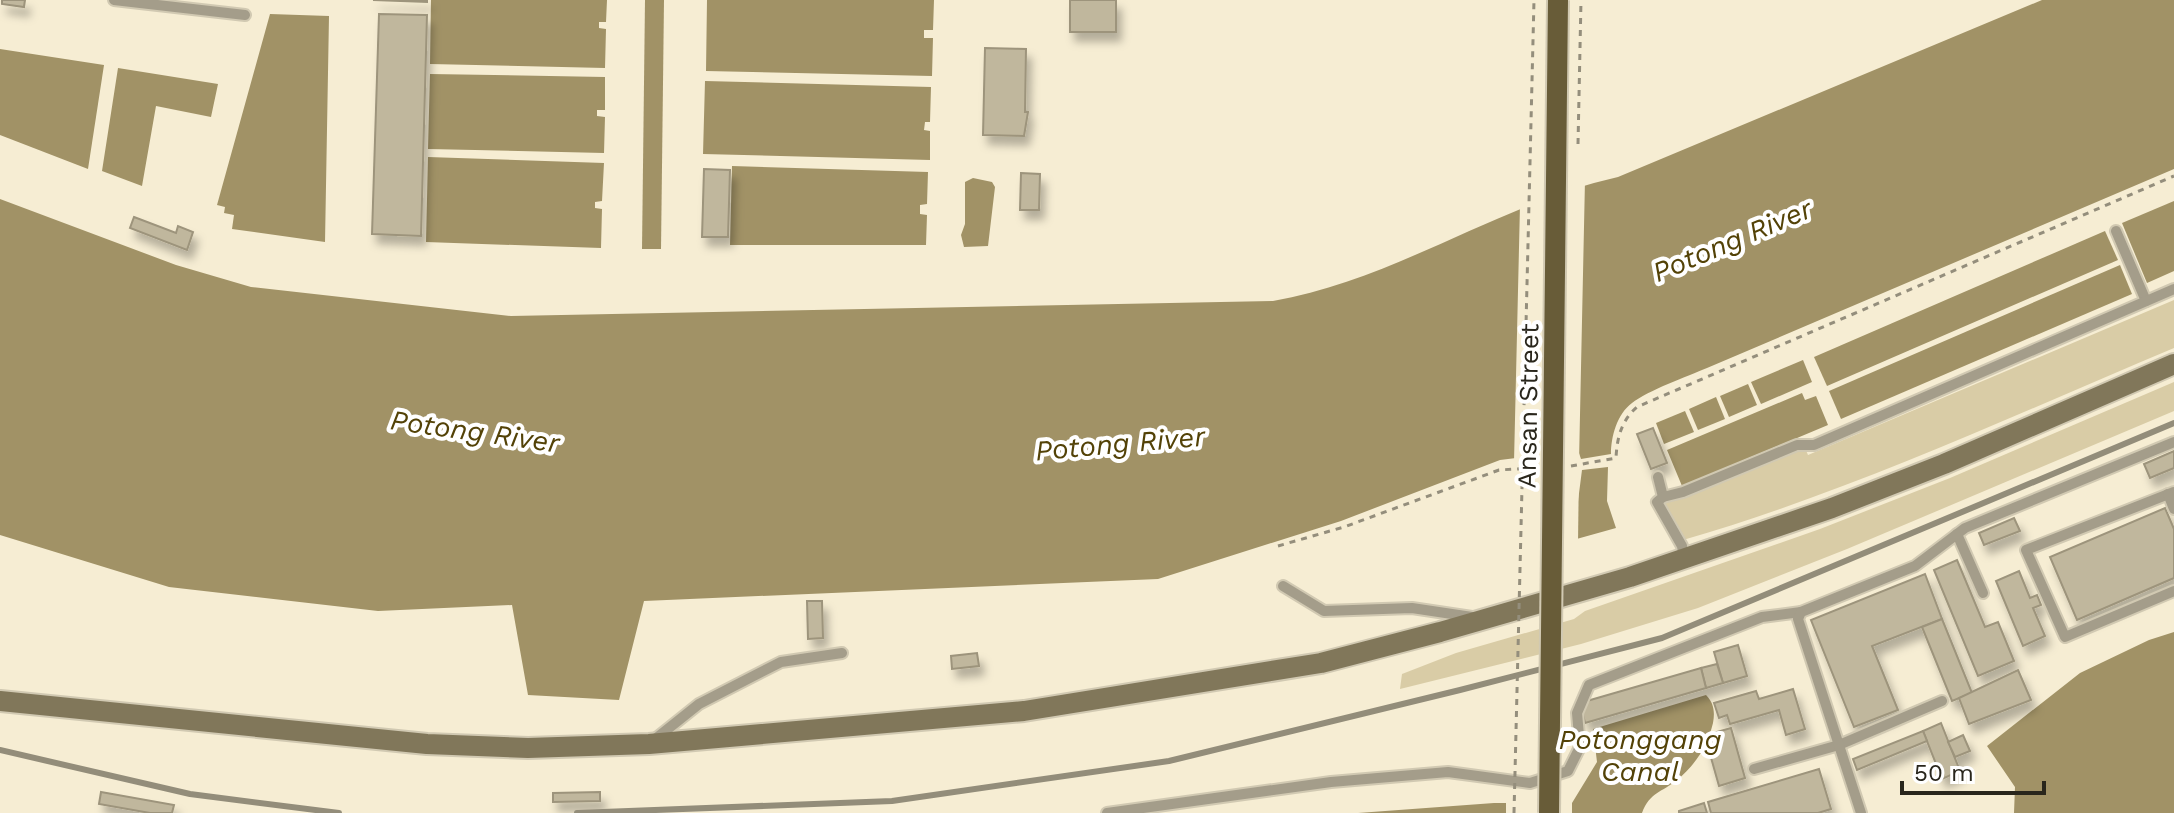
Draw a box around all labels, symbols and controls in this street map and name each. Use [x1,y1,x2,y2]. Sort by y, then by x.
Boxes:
water label: Potong River [1647,192,1818,289]
street label: Ansan Street [1512,323,1544,489]
water label: Potong River [388,403,563,460]
water label: Potong River [1034,420,1207,467]
water label: Potonggang Canal [1558,723,1722,788]
scale bar [1902,745,2044,795]
text: 50 m [1914,759,1974,787]

